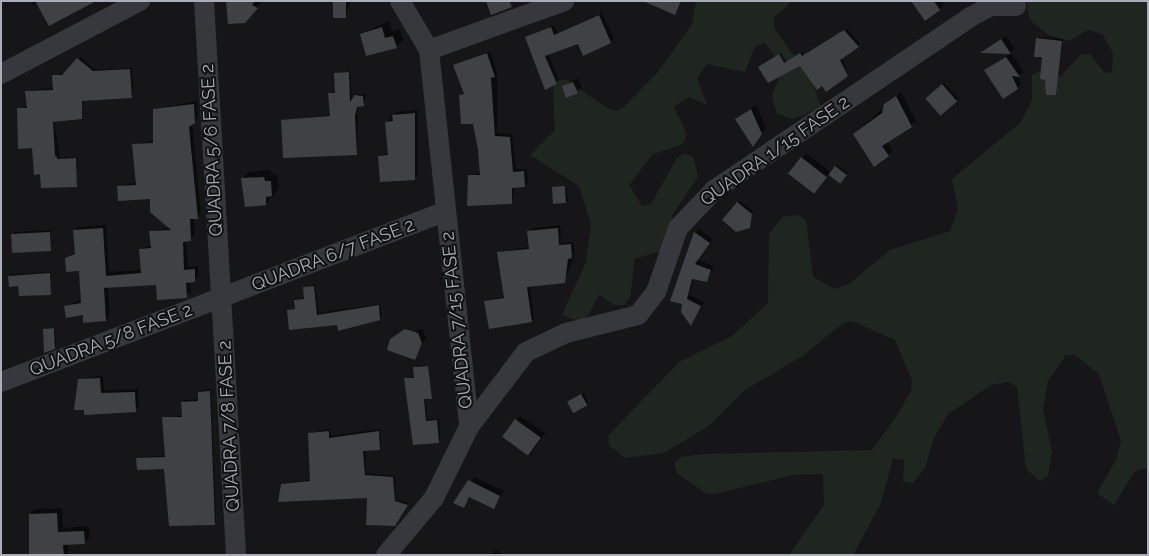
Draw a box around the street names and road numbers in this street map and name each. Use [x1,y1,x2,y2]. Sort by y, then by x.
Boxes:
street label: QUADRA 5/6 FASE 2 [197,63,227,237]
street label: QUADRA 1/15 FASE 2 [696,91,854,211]
street label: QUADRA 6/7 FASE 2 [248,214,418,296]
street label: QUADRA 7/15 FASE 2 [437,230,477,410]
street label: QUADRA 5/8 FASE 2 [26,299,196,381]
street label: QUADRA 7/8 FASE 2 [214,340,244,512]

